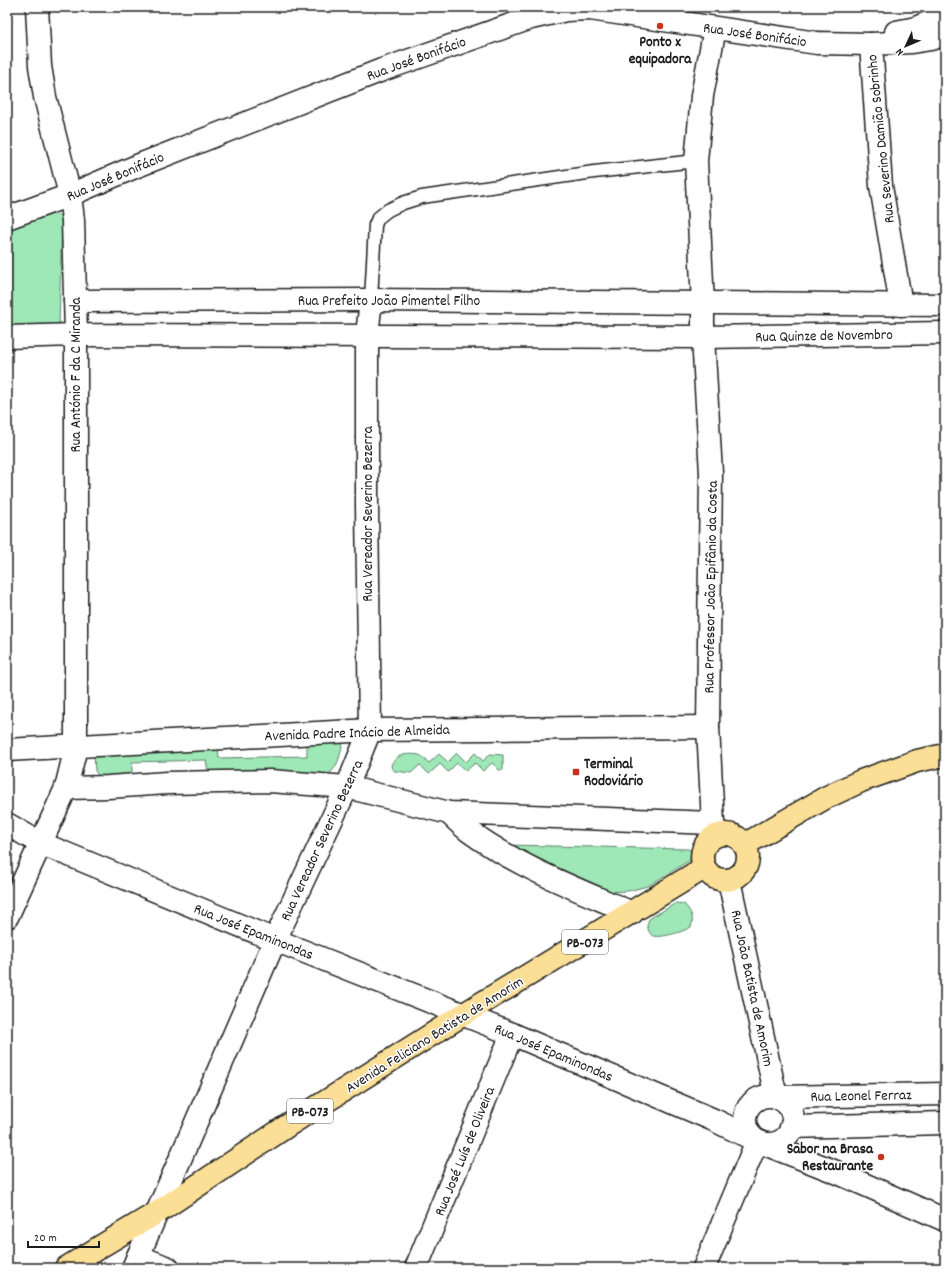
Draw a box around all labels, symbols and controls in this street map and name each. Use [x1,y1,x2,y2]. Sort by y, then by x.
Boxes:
street label: Rua José Bonifácio [702,18,808,54]
marker: Ponto x equipadora [655,21,665,31]
north arrow [886,26,926,66]
street label: Rua José Bonifácio [364,32,470,88]
place label: Ponto x equipadora [629,32,692,71]
text: N [892,44,908,59]
street label: Rua Severino Damião Sobrinho [862,53,902,224]
street label: Rua José Bonifácio [63,147,168,208]
street label: Rua Prefeito João Pimentel Filho [298,291,480,313]
street label: Rua António F da C Miranda [66,297,88,452]
street label: Rua Quinze de Novembro [755,325,893,349]
street label: Rua Vereador Severino Bezerra [358,425,380,602]
street label: Rua Professor João Epifânio da Costa [699,480,725,694]
street label: Avenida Padre Inácio de Almeida [264,720,451,748]
place label: Terminal Rodoviário [584,754,643,793]
street label: Rua Vereador Severino Bezerra [276,756,370,925]
marker: Terminal Rodoviário [571,767,581,777]
street label: Rua José Epaminondas [190,899,316,967]
street label: Rua João Batista de Amorim [724,908,778,1069]
road number: PB-073 [562,930,608,954]
street label: Avenida Feliciano Batista de Amorim [342,972,528,1100]
street label: Rua José Epaminondas [490,1019,616,1089]
street label: Rua José Luís de Oliveira [430,1083,502,1220]
street label: Rua Leonel Ferraz [810,1085,912,1109]
road number: PB-073 [287,1099,333,1123]
place label: Sabor na Brasa Restaurante [787,1139,874,1178]
marker: Sabor na Brasa Restaurante [876,1152,886,1162]
scale bar [28,1223,99,1249]
text: 20 m [34,1230,57,1247]

